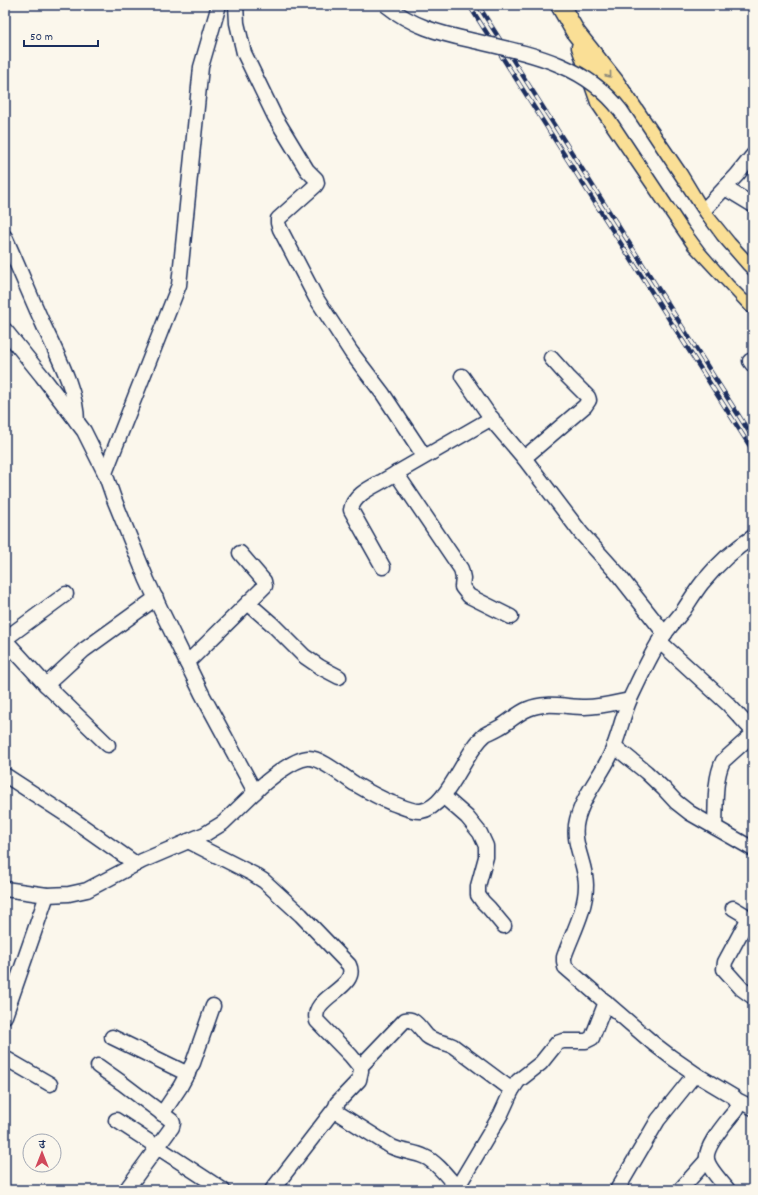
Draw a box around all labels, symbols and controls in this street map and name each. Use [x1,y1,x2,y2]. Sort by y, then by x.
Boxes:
scale bar [24,22,98,48]
text: 50 m [30,29,53,46]
one-way arrow [605,70,612,77]
north arrow [22,1133,62,1173]
text: उ [38,1137,46,1153]

